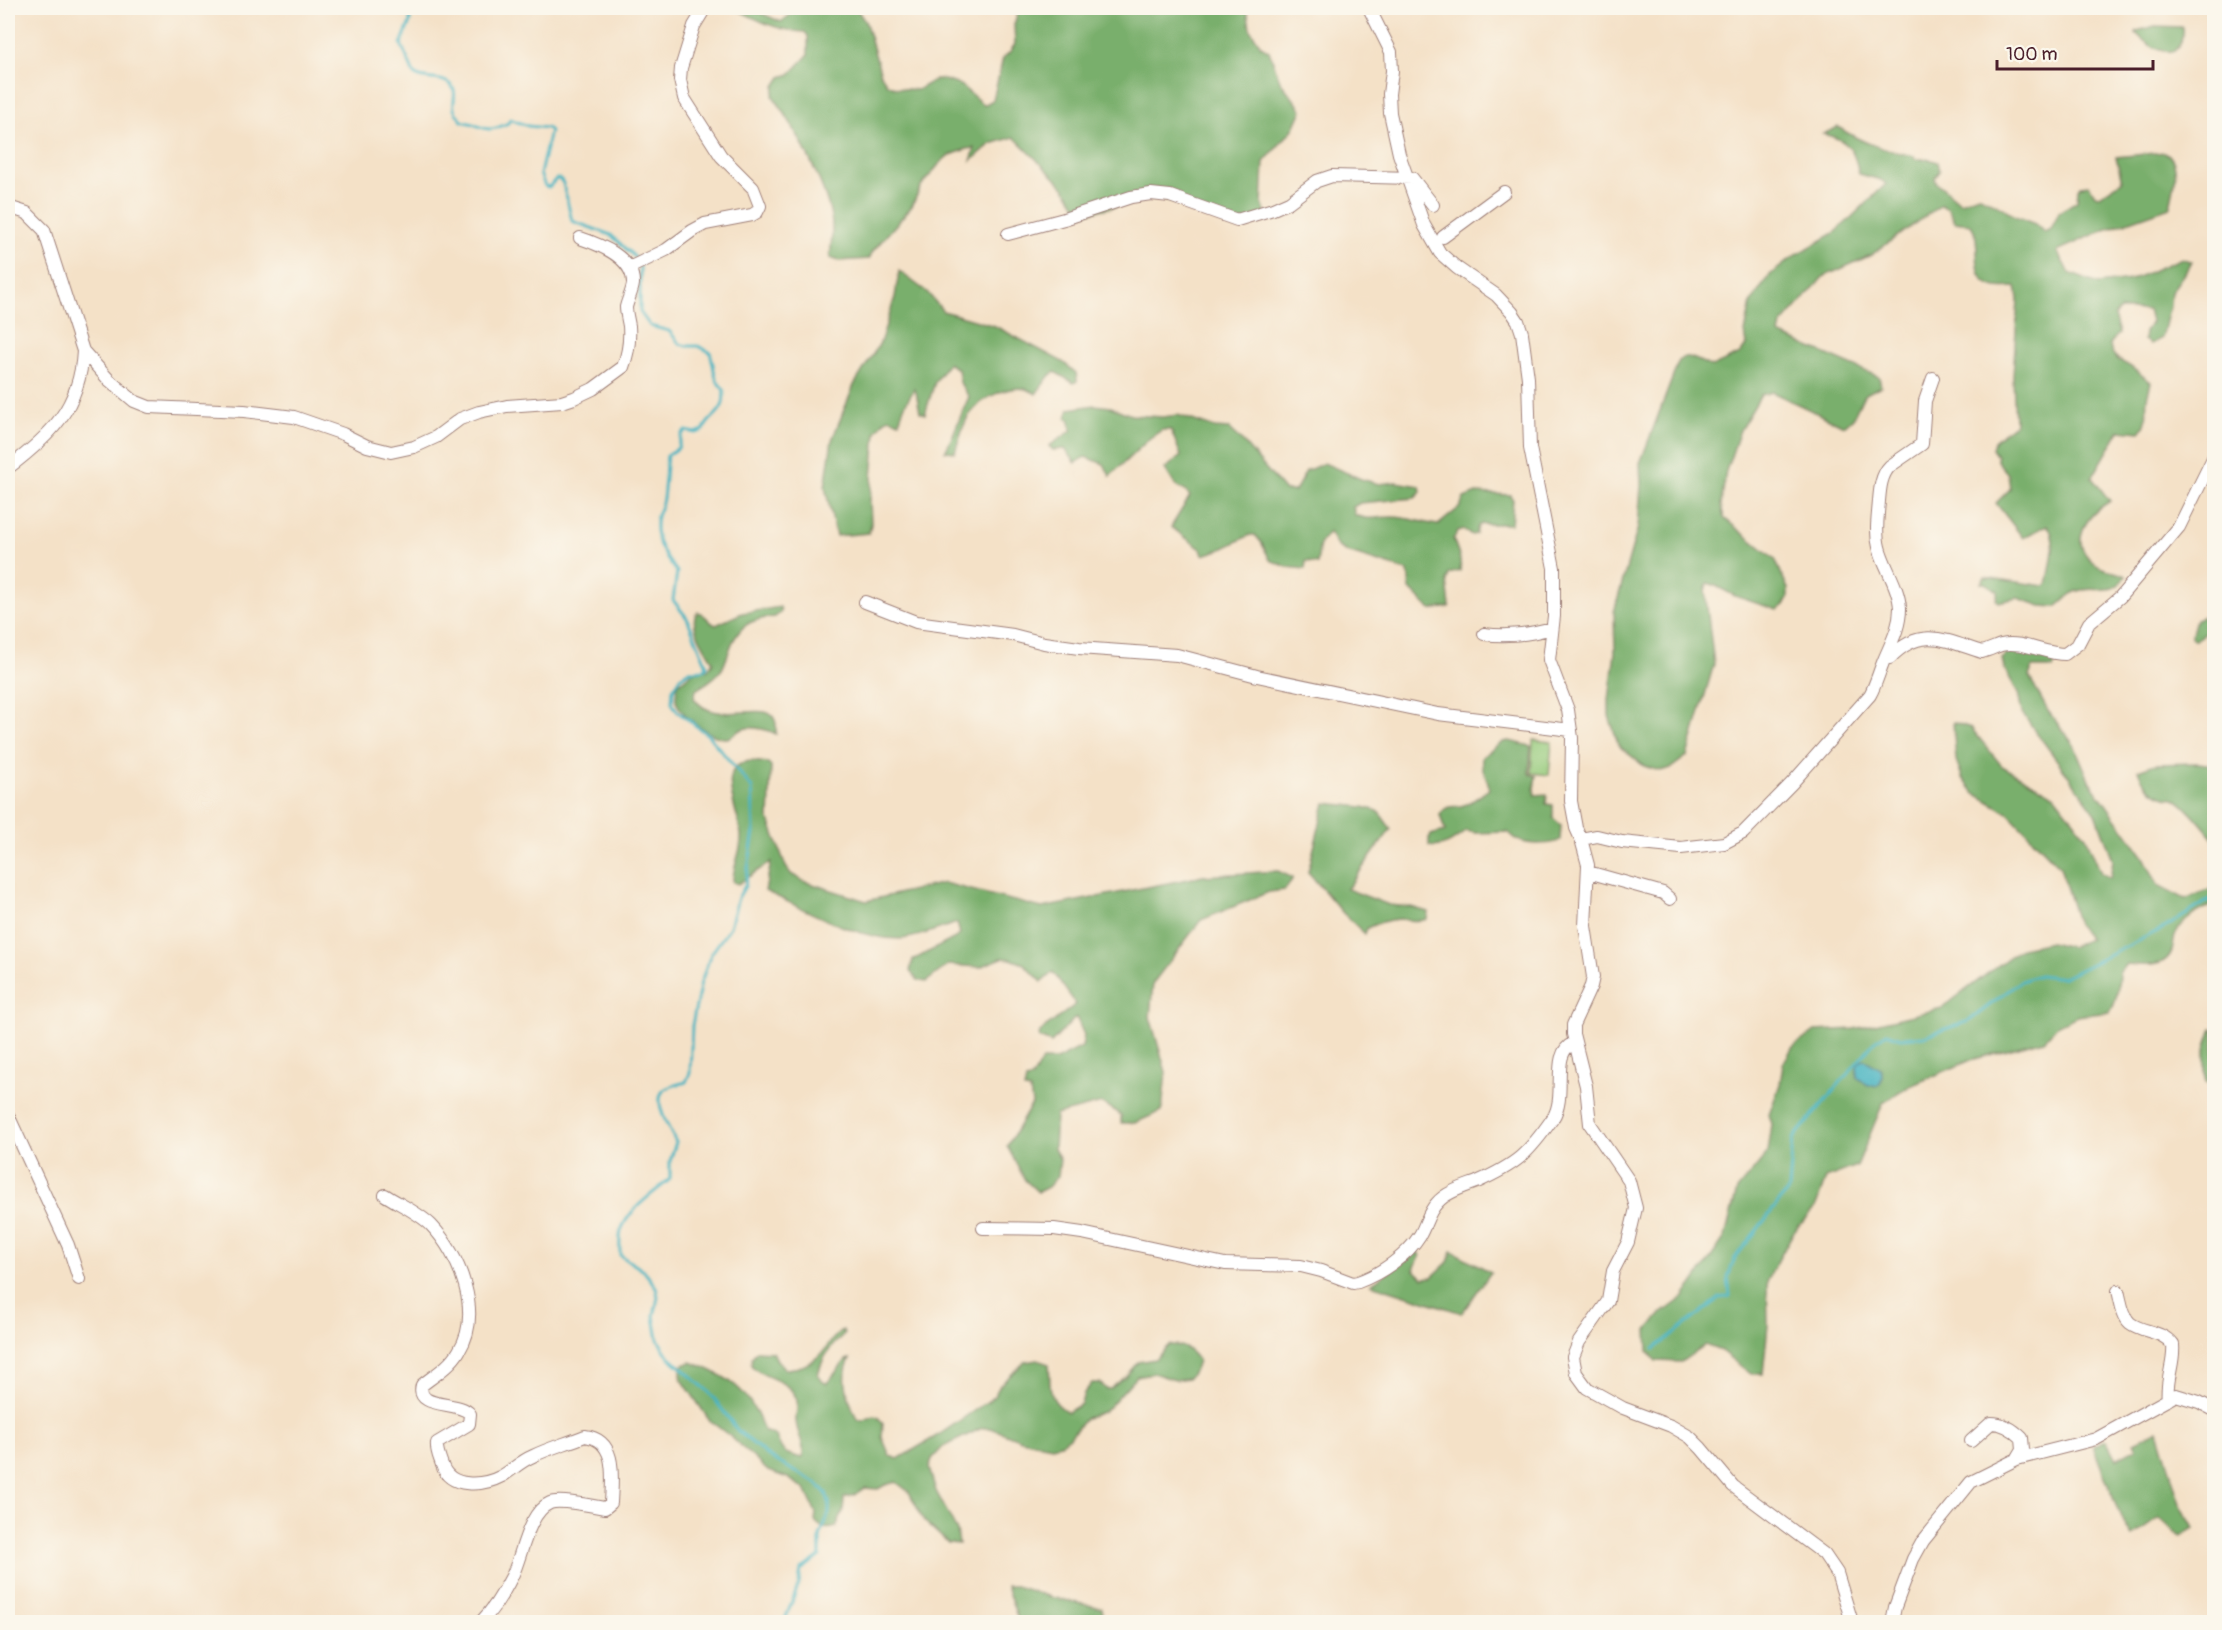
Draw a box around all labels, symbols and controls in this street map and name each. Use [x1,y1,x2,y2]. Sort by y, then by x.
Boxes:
scale bar [1997,33,2153,71]
text: 100 m [2006,43,2058,66]

